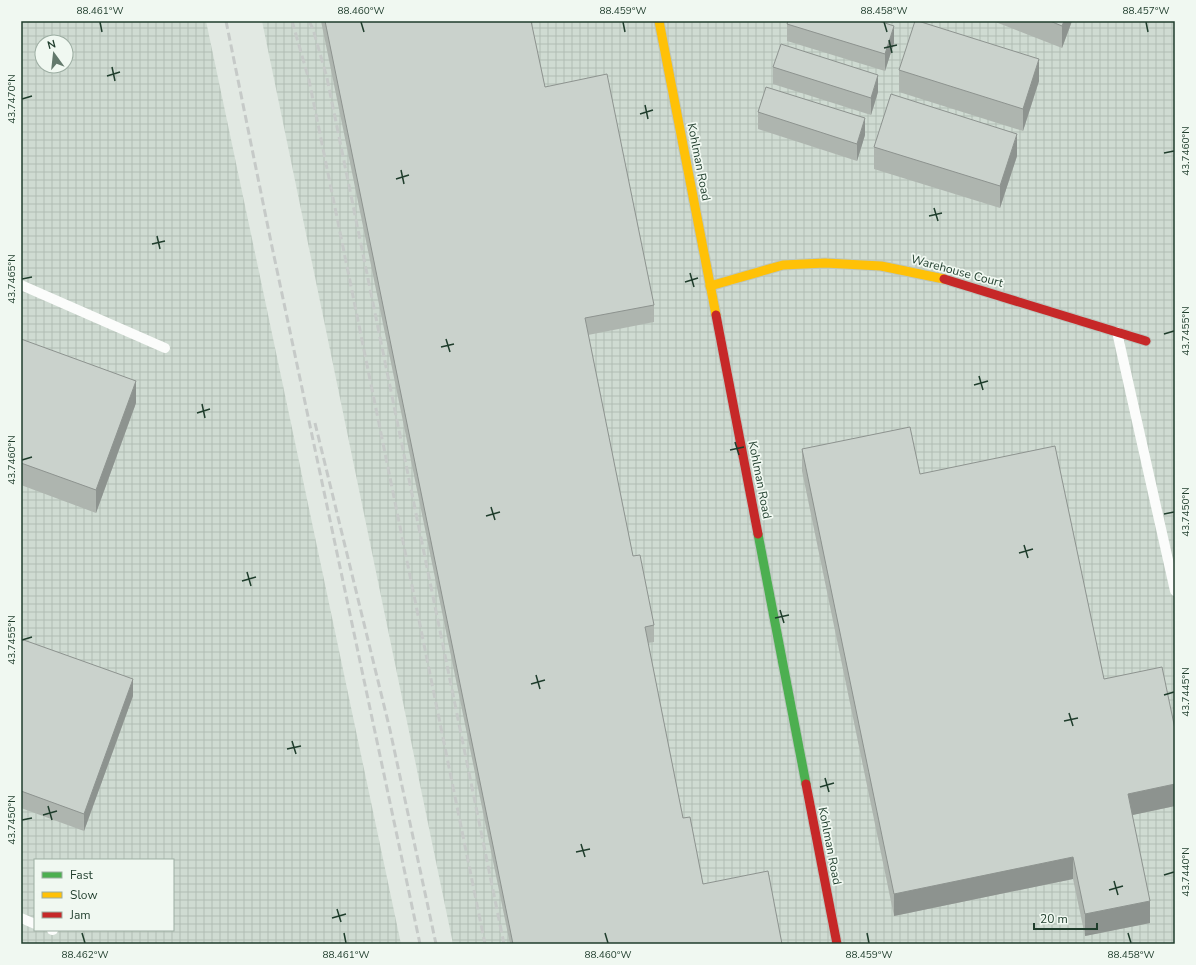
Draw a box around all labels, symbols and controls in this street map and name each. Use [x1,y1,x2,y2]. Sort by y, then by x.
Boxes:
text: 88.461°W [76,4,124,18]
text: 88.460°W [337,4,385,18]
text: 88.459°W [599,4,647,18]
text: 88.458°W [860,4,908,18]
text: 88.457°W [1122,4,1170,18]
north arrow [34,34,74,74]
text: N [46,37,57,53]
text: 43.7470°N [5,74,19,124]
street label: Kohlman Road [684,122,714,202]
text: 43.7460°N [1179,126,1193,176]
street label: Warehouse Court [909,251,1006,291]
text: 43.7465°N [5,254,19,304]
text: 43.7455°N [1179,306,1193,356]
text: 43.7460°N [5,435,19,485]
street label: Kohlman Road [745,440,775,520]
text: 43.7450°N [1179,487,1193,537]
text: 43.7455°N [5,615,19,665]
text: 43.7445°N [1179,667,1193,717]
text: 43.7450°N [5,795,19,845]
street label: Kohlman Road [815,806,845,886]
text: 43.7440°N [1179,847,1193,897]
legend [34,859,174,931]
text: Fast [70,867,93,883]
text: Slow [70,887,98,903]
scale bar [1034,905,1097,931]
text: Jam [69,907,91,923]
text: 20 m [1040,911,1068,927]
text: 88.462°W [61,948,109,962]
text: 88.461°W [322,948,370,962]
text: 88.460°W [584,948,632,962]
text: 88.459°W [845,948,893,962]
text: 88.458°W [1107,948,1155,962]

